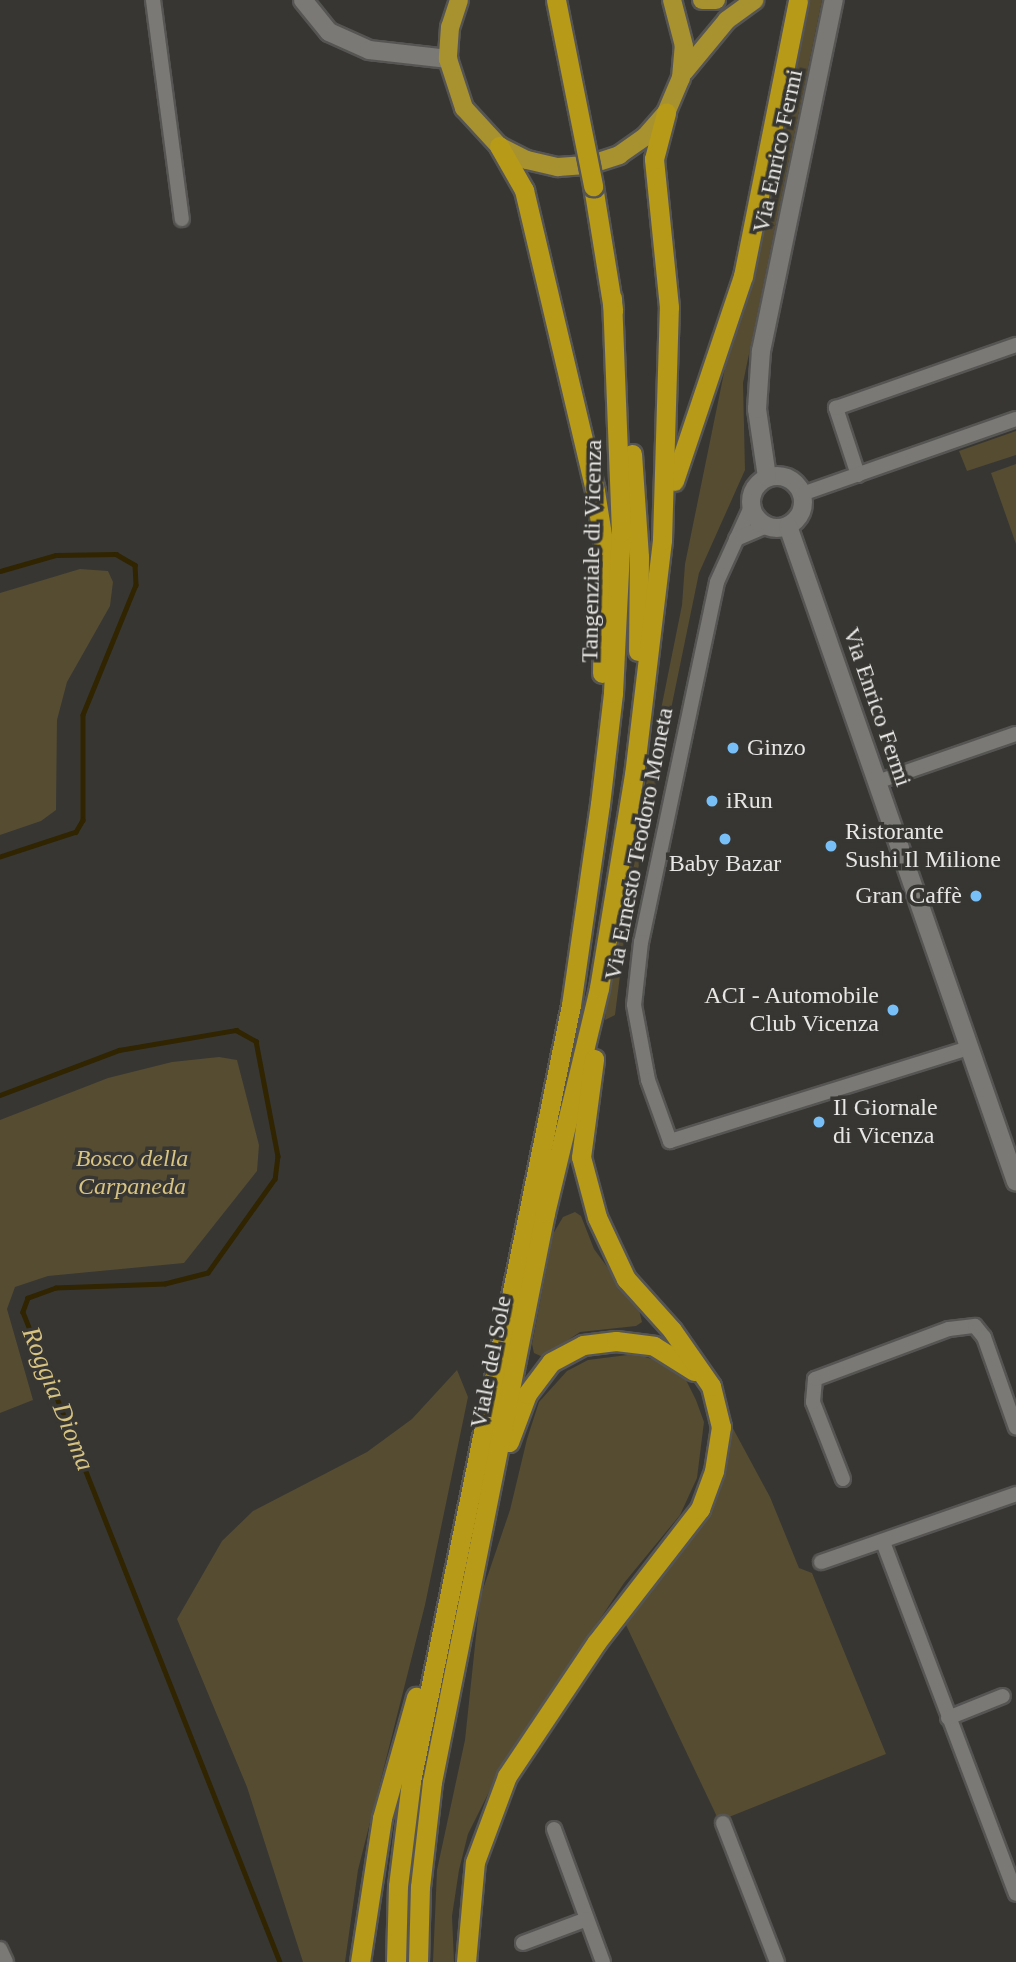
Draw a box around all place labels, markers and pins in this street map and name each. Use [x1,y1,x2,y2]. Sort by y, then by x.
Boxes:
place label: Ginzo [747,734,806,762]
marker: Ginzo [725,740,741,756]
place label: iRun [726,787,773,815]
marker: iRun [704,793,720,809]
place label: Ristorante Sushi Il Milione [845,818,1001,874]
marker: Baby Bazar [717,831,733,847]
marker: Ristorante Sushi Il Milione [823,838,839,854]
place label: Baby Bazar [669,850,781,878]
place label: Gran Caffè [855,882,962,910]
marker: Gran Caffè [968,888,984,904]
place label: ACI - Automobile Club Vicenza [703,982,879,1038]
marker: ACI - Automobile Club Vicenza [885,1002,901,1018]
place label: Il Giornale di Vicenza [833,1094,938,1150]
marker: Il Giornale di Vicenza [811,1114,827,1130]

